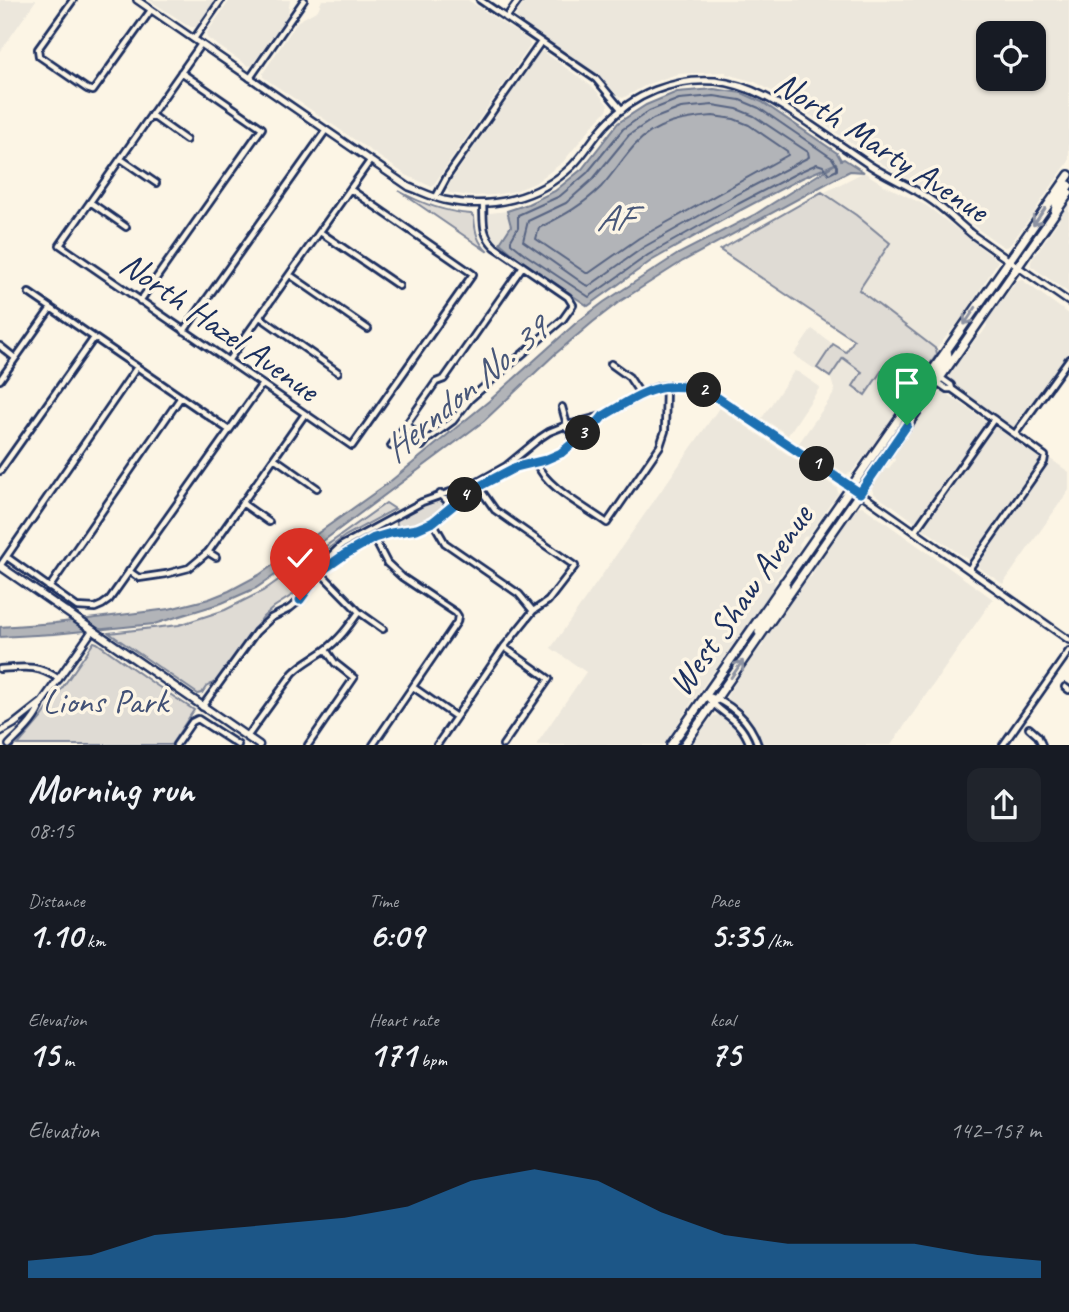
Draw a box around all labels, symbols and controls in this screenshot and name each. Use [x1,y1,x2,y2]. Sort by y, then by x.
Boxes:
map controls [976,21,1046,91]
button: locate [976,21,1046,91]
street label: North Marty Avenue [766,61,999,234]
water label: AF [596,194,645,241]
one-way arrow [1032,207,1046,226]
street label: North Hazel Avenue [111,241,330,413]
water label: Herndon No. 39 [372,302,562,472]
one-way arrow [963,306,977,325]
pin [877,353,937,425]
icon: arrive [888,364,926,402]
pin: 2 [686,372,722,408]
text: 2 [699,377,708,401]
pin: 3 [566,416,600,450]
text: 3 [578,420,587,444]
pin: 1 [800,447,834,482]
text: 1 [812,451,821,475]
pin: 4 [448,477,482,512]
text: 4 [460,482,469,506]
street label: West Shaw Avenue [658,494,824,705]
pin [270,528,330,600]
icon: check [281,539,319,577]
one-way arrow [730,660,744,679]
park label: Lions Park [43,679,171,724]
text: Morning run [28,766,194,813]
button: share [967,768,1041,842]
text: 08:15 [28,816,74,845]
text: Distance [28,889,85,913]
text: Time [369,889,398,913]
text: Pace [710,889,739,913]
text: 1.10 [28,913,82,958]
text: 6:09 [369,913,424,958]
text: 5:35 [710,913,763,958]
text: km [82,929,105,953]
text: /km [763,929,793,953]
text: Elevation [28,1008,86,1032]
text: Heart rate [369,1008,438,1032]
text: kcal [710,1008,735,1032]
text: 15 [28,1032,59,1077]
text: 171 [369,1032,416,1077]
text: 75 [710,1032,741,1077]
text: m [59,1048,74,1072]
text: bpm [416,1048,447,1072]
text: Elevation [28,1116,99,1145]
text: 142–157 m [950,1116,1041,1145]

